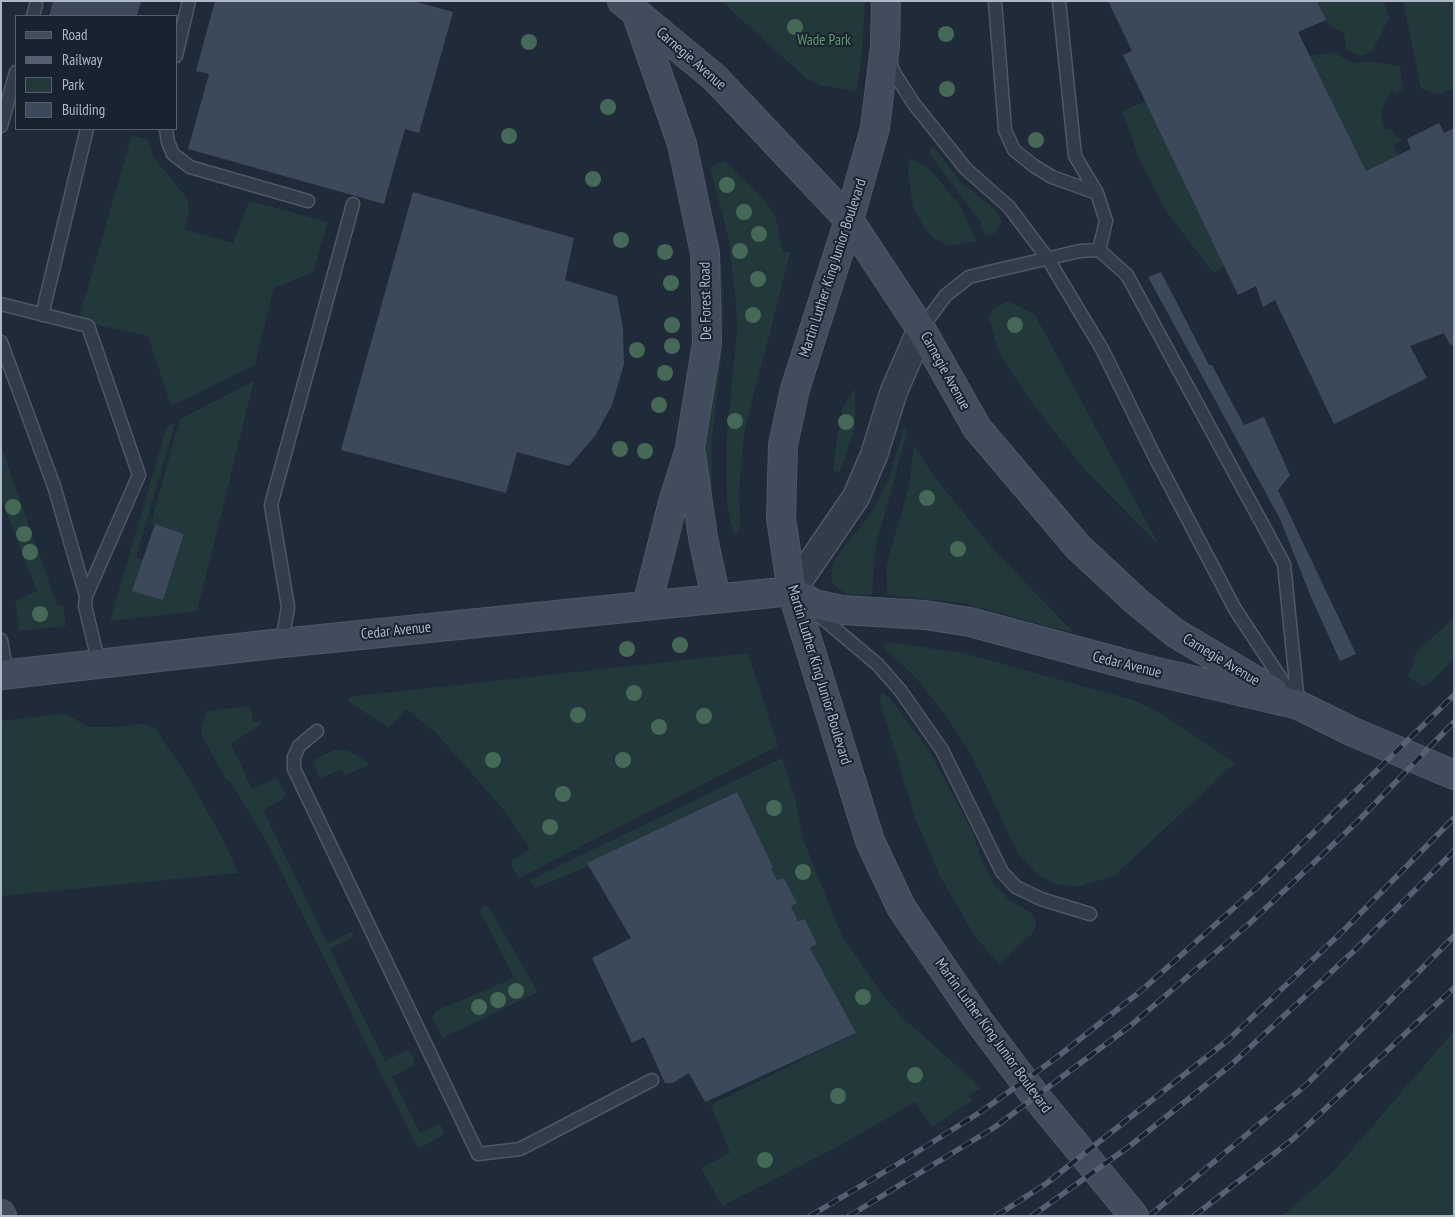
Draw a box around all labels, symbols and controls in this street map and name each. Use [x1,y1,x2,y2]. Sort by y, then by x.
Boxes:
legend [15,15,178,130]
street label: Carnegie Avenue [652,24,730,94]
text: Road [62,25,88,44]
park label: Wade Park [797,32,851,50]
text: Railway [62,50,102,69]
text: Park [62,75,84,94]
text: Building [62,100,105,119]
street label: Martin Luther King Junior Boulevard [796,177,870,359]
street label: De Forest Road [696,262,716,340]
street label: Carnegie Avenue [916,329,974,413]
street label: Martin Luther King Junior Boulevard [783,583,855,767]
street label: Cedar Avenue [360,618,432,644]
street label: Carnegie Avenue [1179,630,1263,690]
street label: Cedar Avenue [1091,648,1163,682]
street label: Martin Luther King Junior Boulevard [931,955,1055,1117]

